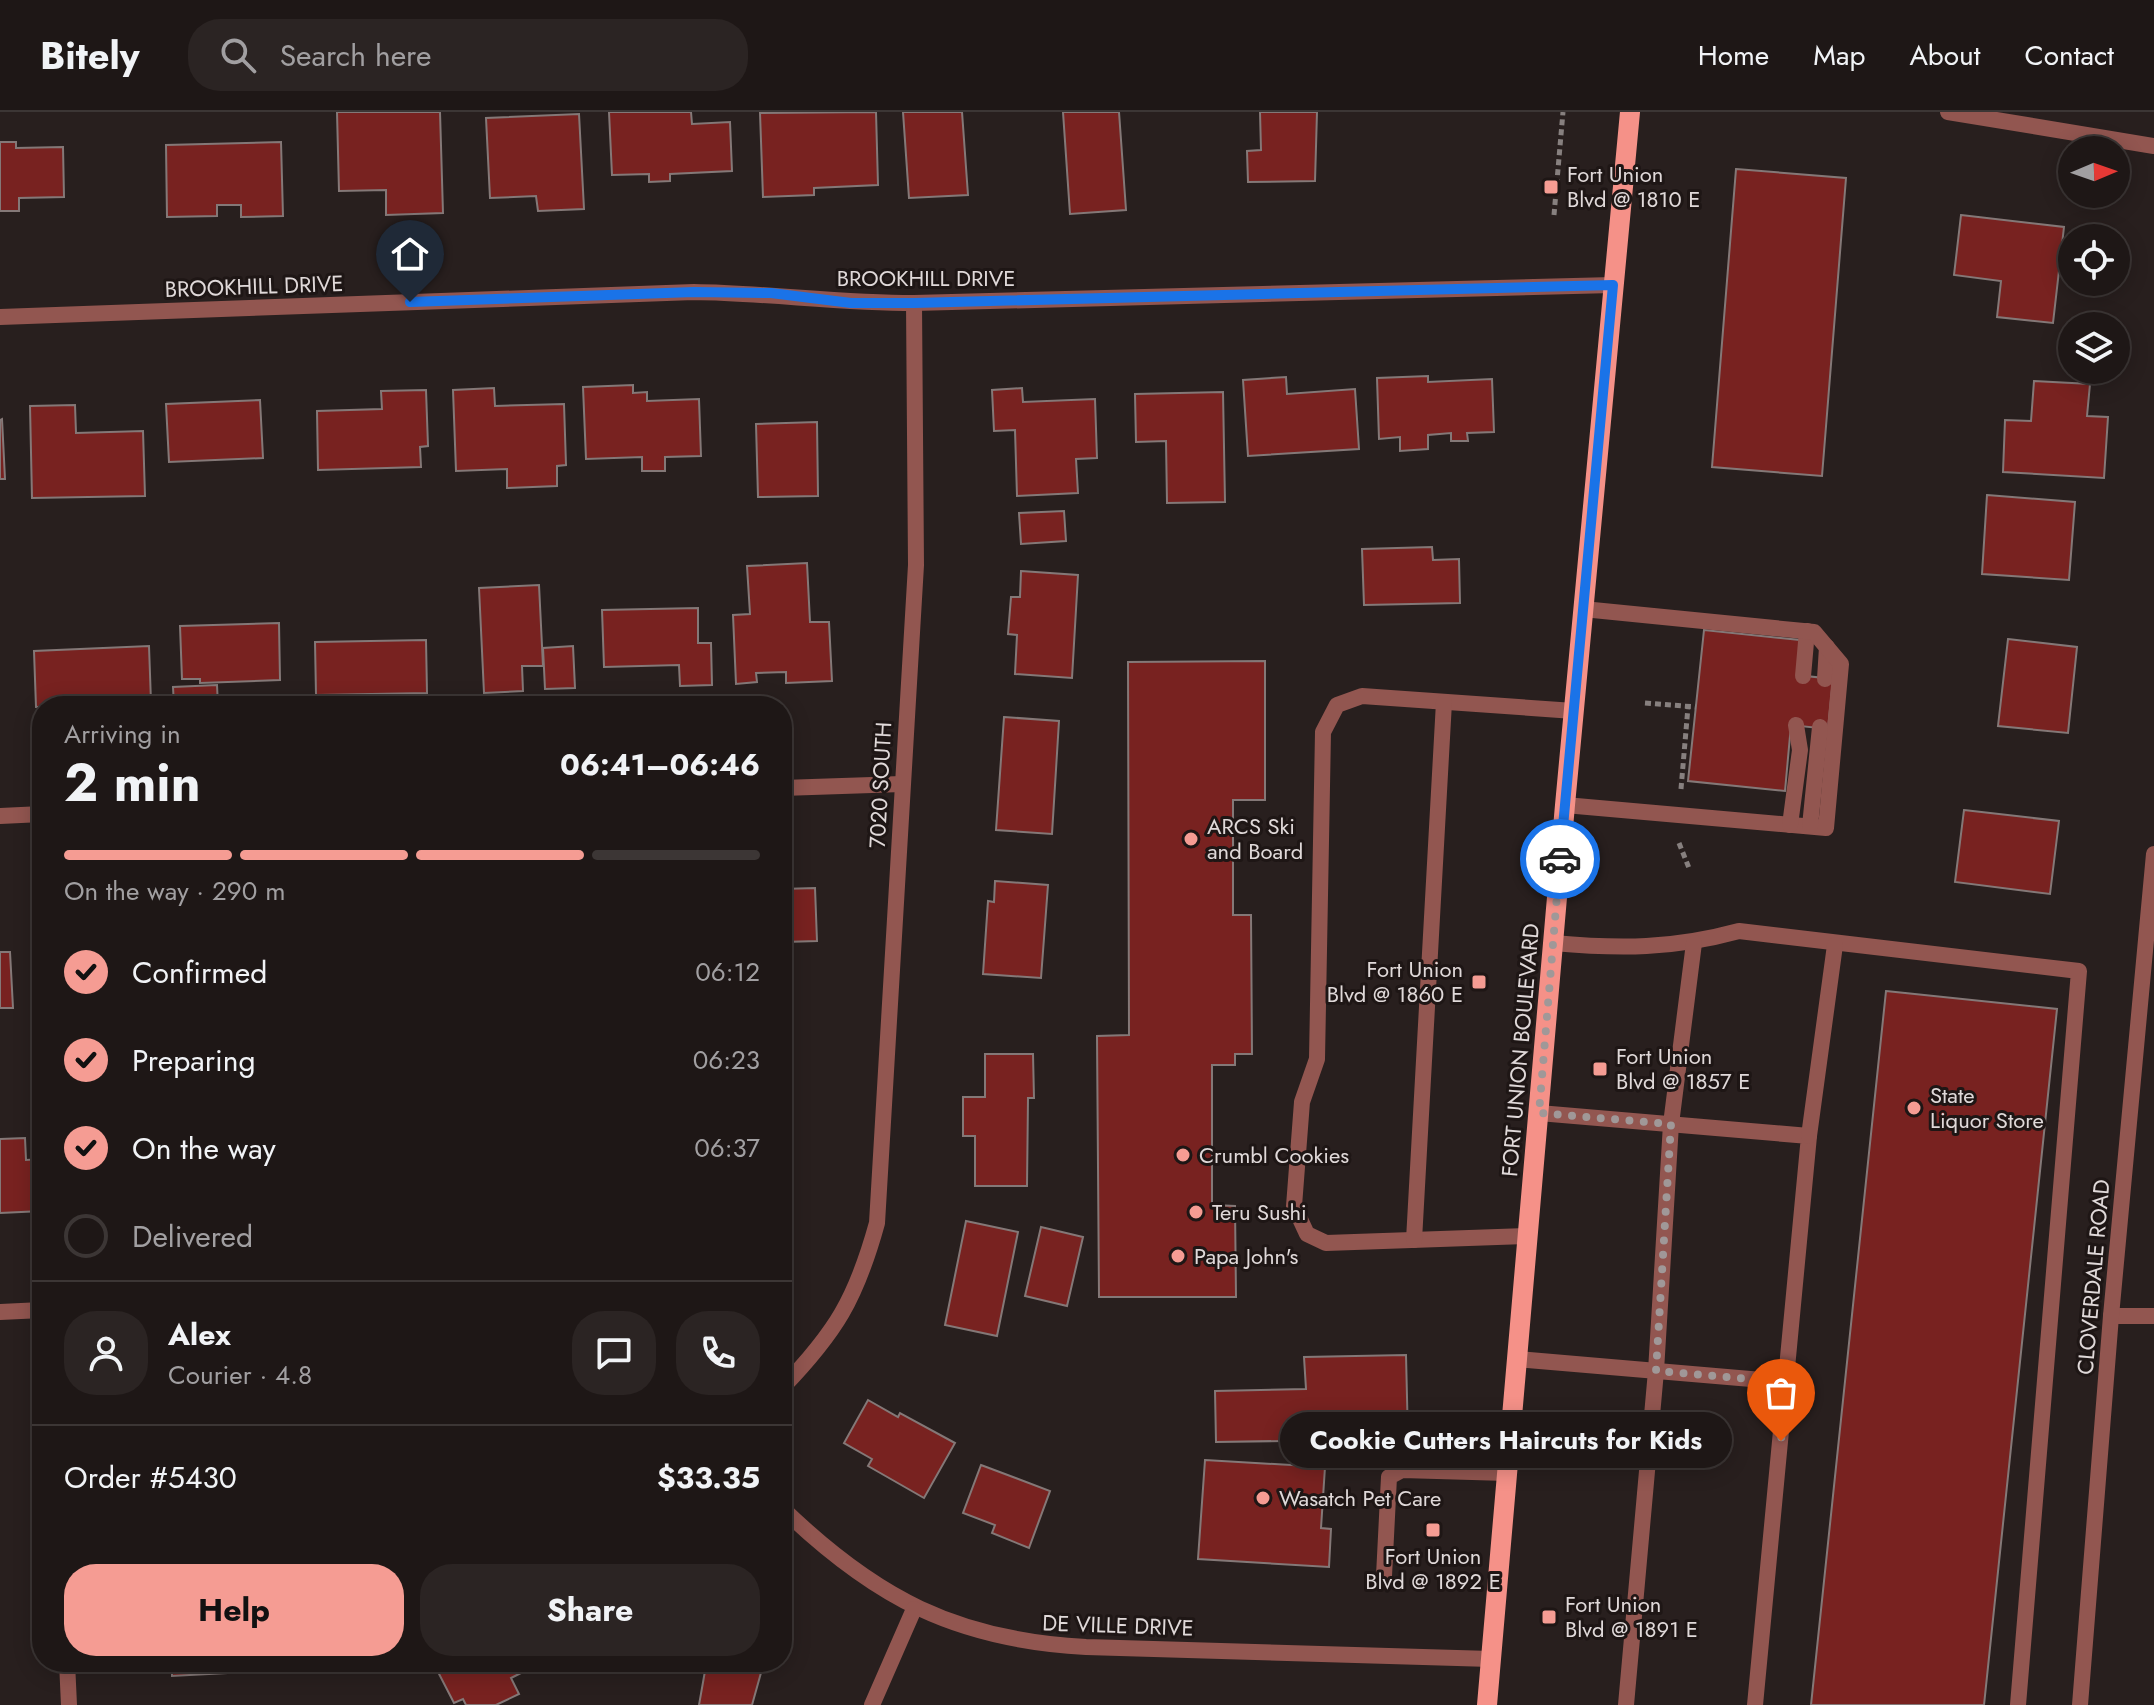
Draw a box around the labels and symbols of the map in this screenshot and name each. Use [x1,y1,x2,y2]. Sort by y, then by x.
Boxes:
north arrow [2058,136,2130,208]
place label: Fort Union Blvd @ 1810 E [1567,158,1700,215]
marker: Fort Union Blvd @ 1810 E [1542,178,1560,196]
pin [376,220,444,302]
street label: BROOKHILL DRIVE [837,262,1015,294]
street label: BROOKHILL DRIVE [164,267,344,305]
street label: 7020 SOUTH [861,721,899,849]
place label: ARCS Ski and Board [1207,810,1303,867]
courier [1520,819,1600,899]
marker: ARCS Ski and Board [1182,830,1200,848]
street label: FORT UNION BOULEVARD [1493,922,1547,1178]
place label: Fort Union Blvd @ 1860 E [1327,953,1463,1010]
marker: Fort Union Blvd @ 1860 E [1470,973,1488,991]
place label: Fort Union Blvd @ 1857 E [1616,1040,1750,1097]
marker: Fort Union Blvd @ 1857 E [1591,1060,1609,1078]
place label: State Liquor Store [1930,1079,2044,1136]
marker: State Liquor Store [1905,1099,1923,1117]
place label: Crumbl Cookies [1199,1139,1349,1171]
marker: Crumbl Cookies [1174,1146,1192,1164]
street label: CLOVERDALE ROAD [2069,1178,2117,1376]
place label: Teru Sushi [1212,1196,1307,1228]
marker: Teru Sushi [1187,1203,1205,1221]
place label: Papa John's [1194,1240,1299,1272]
marker: Papa John's [1169,1247,1187,1265]
pin [1747,1359,1815,1441]
callout: Cookie Cutters Haircuts for Kids [1281,1413,1733,1469]
place label: Wasatch Pet Care [1279,1482,1441,1514]
marker: Wasatch Pet Care [1254,1489,1272,1507]
marker: Fort Union Blvd @ 1892 E [1424,1521,1442,1539]
place label: Fort Union Blvd @ 1892 E [1365,1540,1501,1597]
place label: Fort Union Blvd @ 1891 E [1565,1588,1698,1645]
street label: DE VILLE DRIVE [1042,1606,1194,1644]
marker: Fort Union Blvd @ 1891 E [1540,1608,1558,1626]

